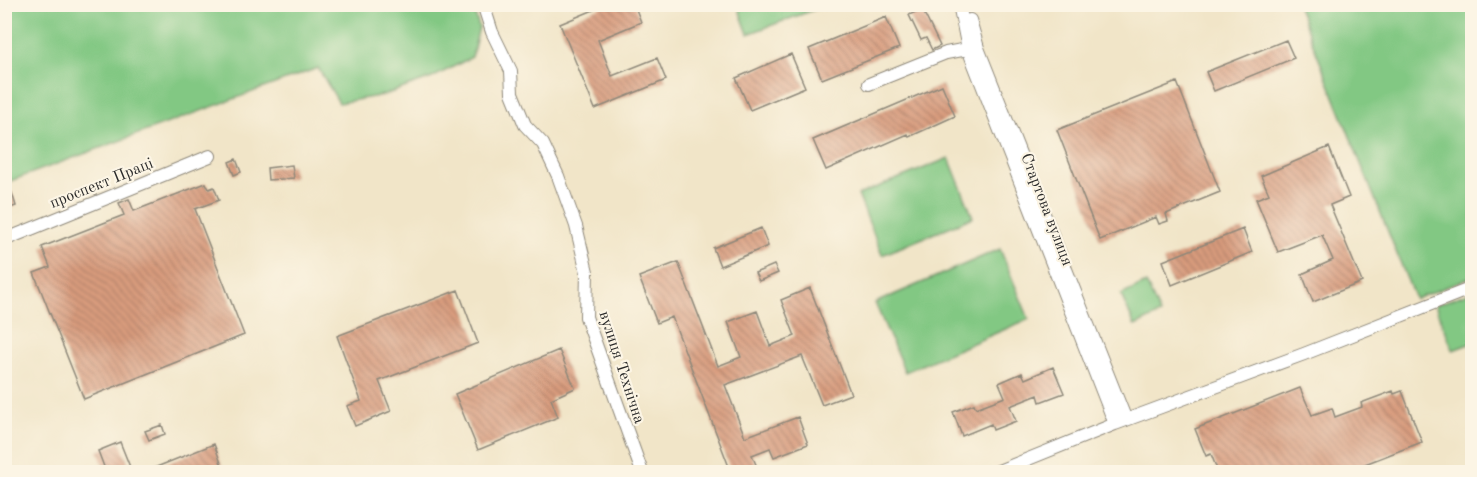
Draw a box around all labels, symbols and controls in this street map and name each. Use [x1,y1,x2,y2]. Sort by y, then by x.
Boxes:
street label: Стартова вулиця [1017,151,1075,268]
street label: проспект Праці [48,156,156,212]
street label: вулиця Технічна [595,309,647,426]

